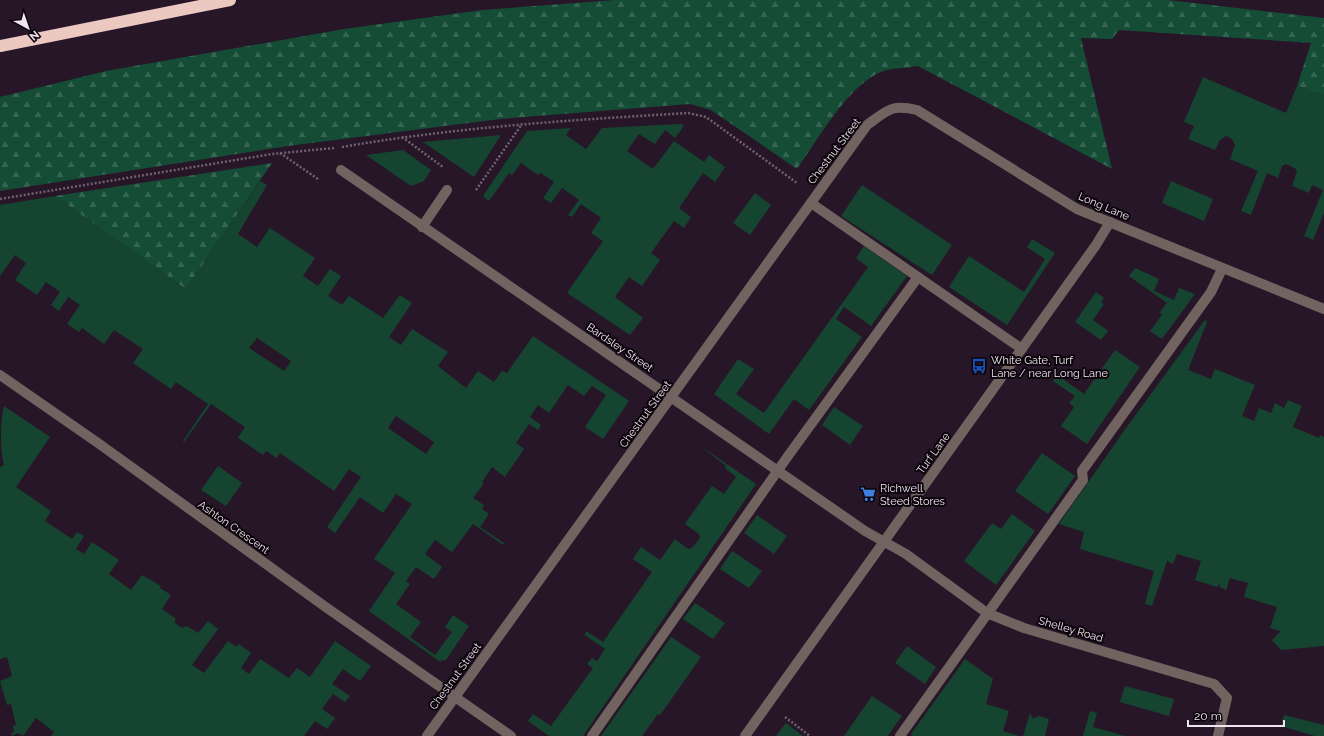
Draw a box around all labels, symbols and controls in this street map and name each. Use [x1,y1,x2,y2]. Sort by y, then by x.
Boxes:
north arrow [8,8,48,48]
text: N [27,28,42,43]
street label: Chestnut Street [805,115,864,187]
street label: Long Lane [1076,190,1132,223]
street label: Bardsley Street [584,320,656,375]
place label: White Gate, Turf Lane / near Long Lane [991,354,1108,380]
bus stop icon: White Gate, Turf Lane / near Long Lane [970,357,988,375]
street label: Chestnut Street [617,378,674,450]
street label: Turf Lane [914,430,953,476]
place label: Richwell Steed Stores [880,482,945,508]
supermarket icon: Richwell Steed Stores [859,485,877,503]
street label: Ashton Crescent [196,498,272,557]
street label: Shelley Road [1037,614,1105,645]
street label: Chestnut Street [427,640,484,712]
scale bar [1188,702,1284,728]
text: 20 m [1194,709,1222,723]

